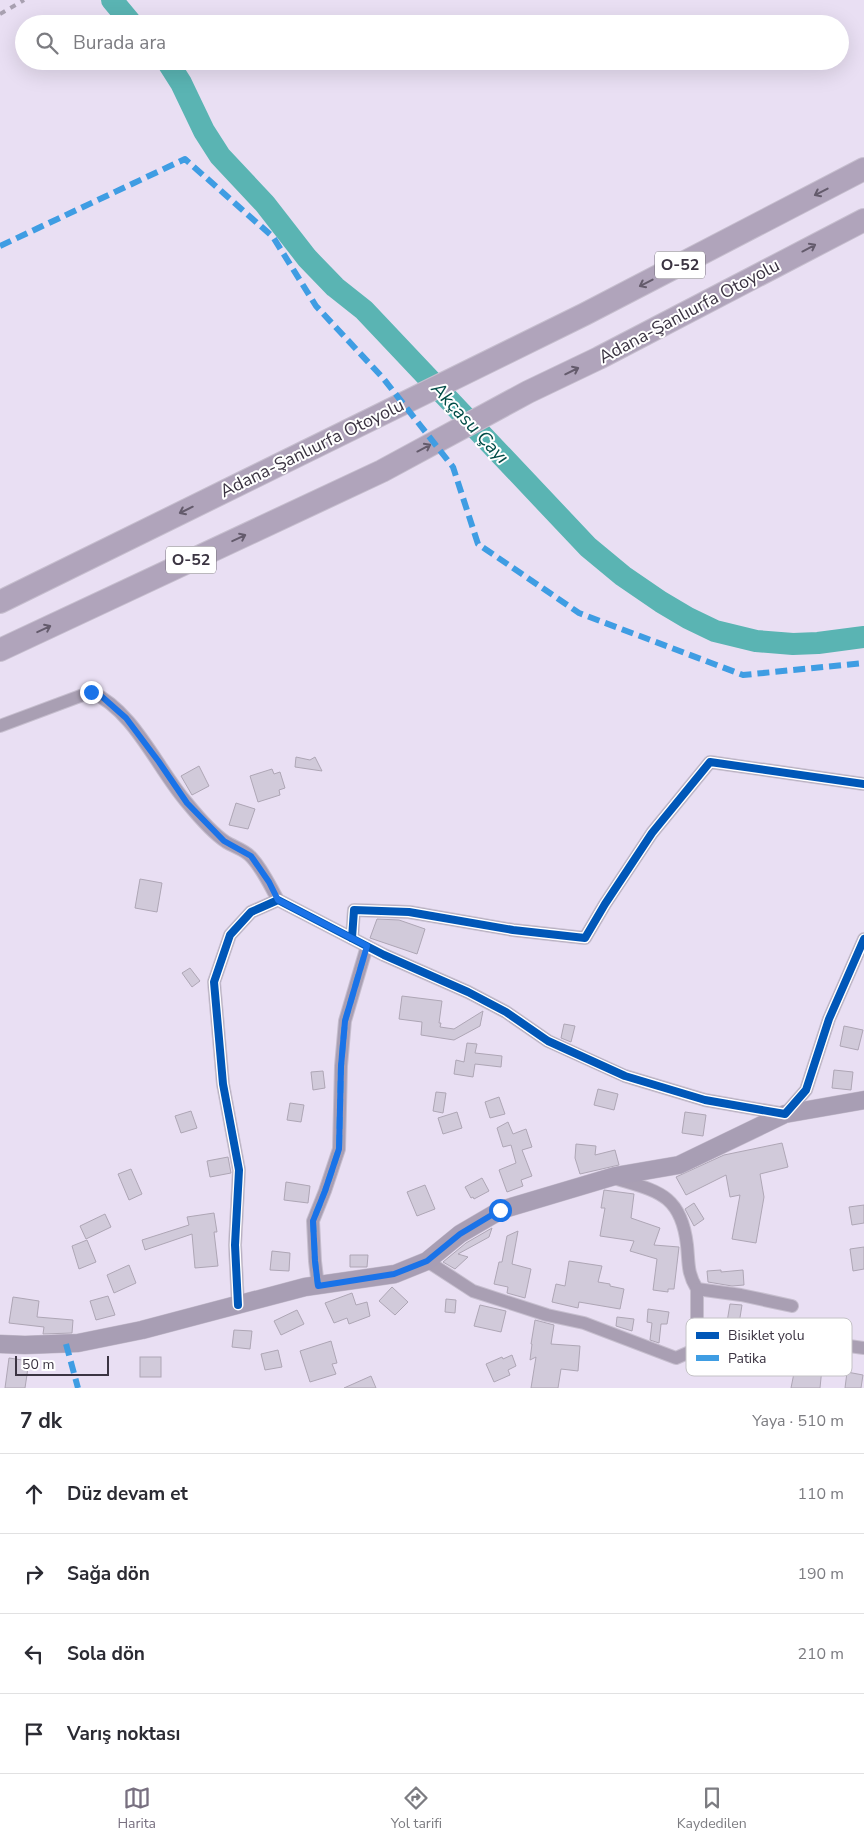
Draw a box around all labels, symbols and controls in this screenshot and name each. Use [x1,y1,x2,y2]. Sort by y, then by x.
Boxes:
search box [15,15,849,70]
icon: search [33,29,61,57]
text: Burada ara [73,30,166,56]
one-way arrow [814,188,829,197]
one-way arrow [802,243,817,253]
road number: O-52 [655,252,705,278]
street label: Adana-Şanlıurfa Otoyolu [594,253,784,369]
one-way arrow [638,278,653,288]
one-way arrow [564,366,579,376]
water label: Akçasu Çayı [425,376,515,470]
street label: Adana-Şanlıurfa Otoyolu [216,393,408,503]
one-way arrow [417,443,432,453]
one-way arrow [179,506,194,515]
one-way arrow [231,533,246,542]
road number: O-52 [166,546,216,574]
one-way arrow [36,624,51,633]
route end [80,681,103,704]
route start [489,1199,512,1222]
legend [686,1318,852,1376]
text: Bisiklet yolu [728,1326,805,1345]
text: Patika [728,1349,766,1368]
scale bar [15,1353,109,1376]
text: 50 m [22,1355,54,1374]
text: 7 dk [20,1407,62,1435]
text: Yaya · 510 m [752,1410,844,1432]
icon: ahead [20,1480,48,1508]
text: Düz devam et [67,1481,188,1507]
text: 110 m [797,1483,844,1505]
icon: right [20,1560,48,1588]
text: Sağa dön [67,1561,150,1587]
text: 190 m [797,1563,844,1585]
icon: left [20,1640,48,1668]
text: Sola dön [67,1641,145,1667]
text: 210 m [797,1643,844,1665]
icon: arrive [20,1720,48,1748]
text: Varış noktası [67,1721,180,1747]
tab: Harita [117,1784,156,1833]
tab: Yol tarifi [391,1784,442,1833]
tab: Kaydedilen [677,1784,747,1833]

